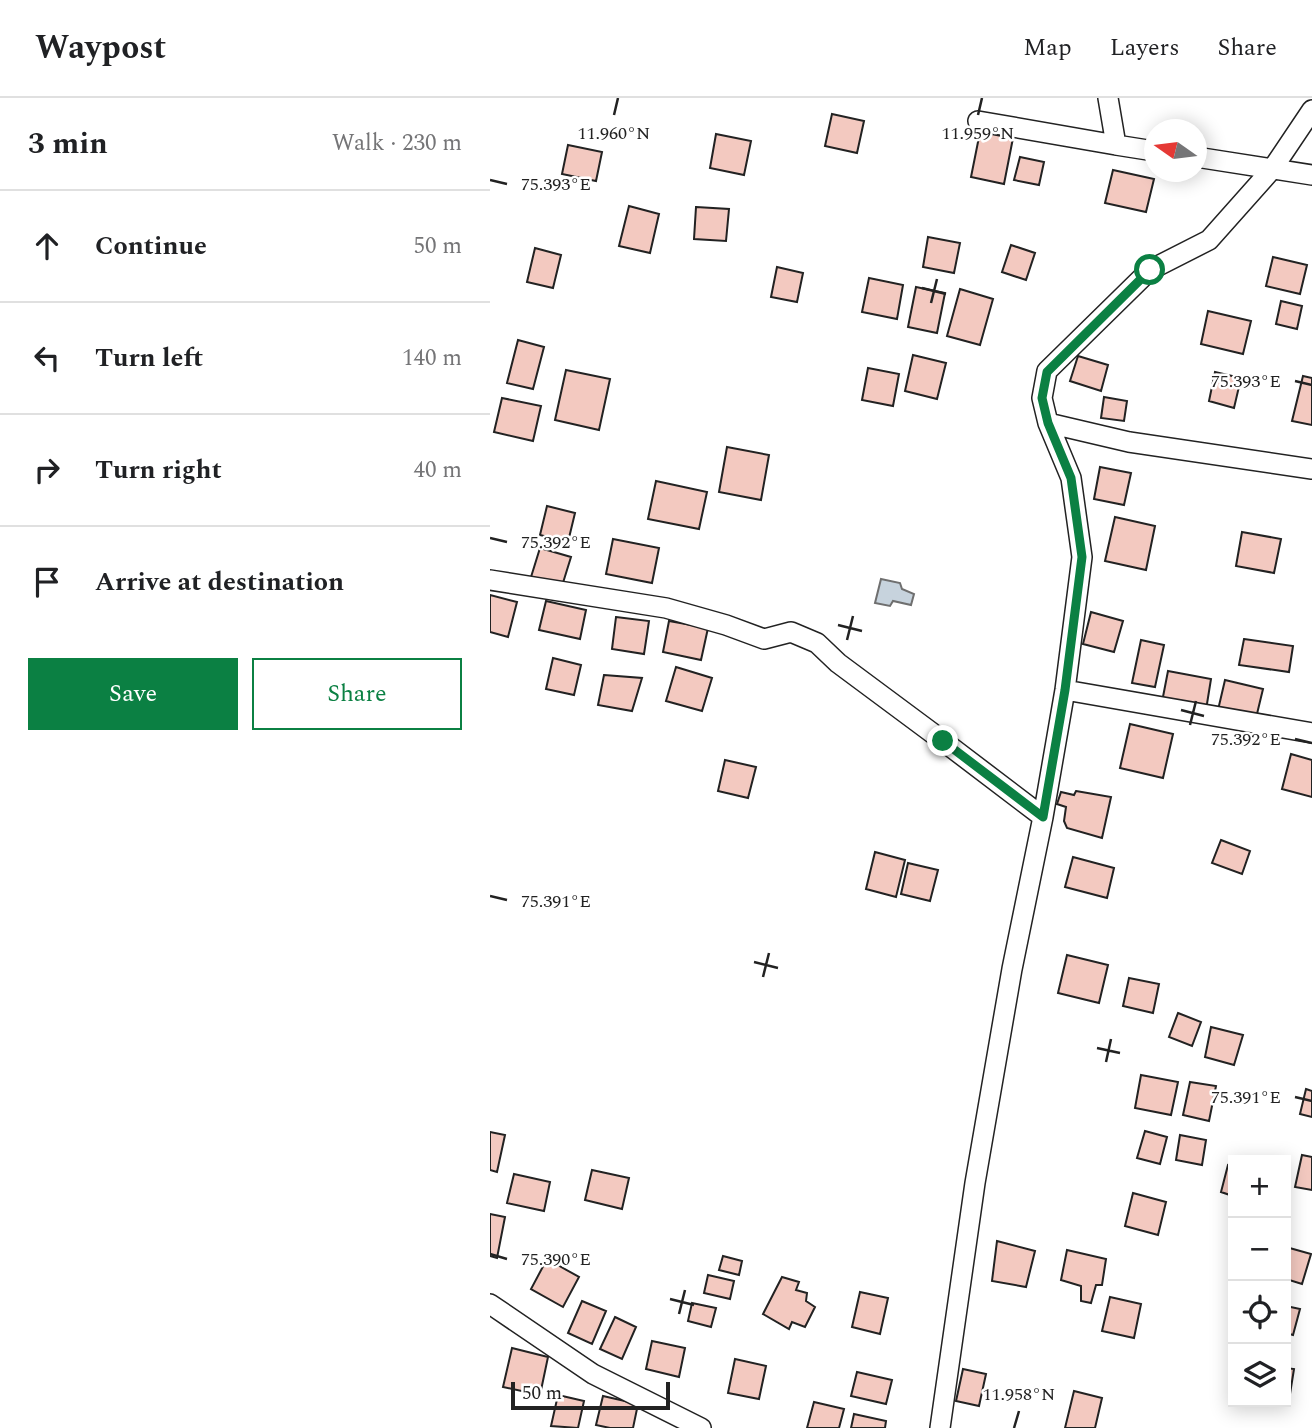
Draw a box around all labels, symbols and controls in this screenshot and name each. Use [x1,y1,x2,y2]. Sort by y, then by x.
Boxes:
text: Waypost [35,23,166,73]
text: Map [1023,30,1072,66]
text: Layers [1110,30,1180,66]
text: Share [1218,30,1277,66]
north arrow [1144,119,1207,182]
text: 11.960°N [578,120,650,147]
text: 11.959°N [942,120,1014,147]
text: 3 min [28,121,108,167]
text: Walk · 230 m [332,126,462,161]
text: 75.393°E [521,171,591,198]
text: Continue [95,226,207,266]
icon: ahead [28,227,66,265]
text: 50 m [413,229,462,264]
route start [1134,254,1165,285]
text: Turn left [95,338,203,378]
icon: left [28,339,66,377]
text: 140 m [402,341,462,376]
text: 75.393°E [1211,368,1281,395]
text: Turn right [95,450,222,490]
icon: right [28,451,66,489]
text: 40 m [413,453,462,488]
text: 75.392°E [521,529,591,556]
text: Arrive at destination [95,562,344,602]
icon: arrive [28,563,66,601]
button: Save [28,658,238,730]
button: Share [252,658,462,730]
route end [927,725,958,756]
text: 75.392°E [1211,726,1281,753]
text: 75.391°E [521,888,591,915]
text: 75.391°E [1211,1084,1281,1111]
map controls [1228,1155,1291,1407]
button: + [1228,1155,1291,1218]
button: − [1228,1218,1291,1281]
text: 75.390°E [521,1246,591,1273]
button: locate [1228,1281,1291,1344]
button: layers [1228,1344,1291,1407]
scale bar [511,1379,670,1411]
text: 50 m [522,1379,562,1408]
text: 11.958°N [983,1381,1055,1408]

